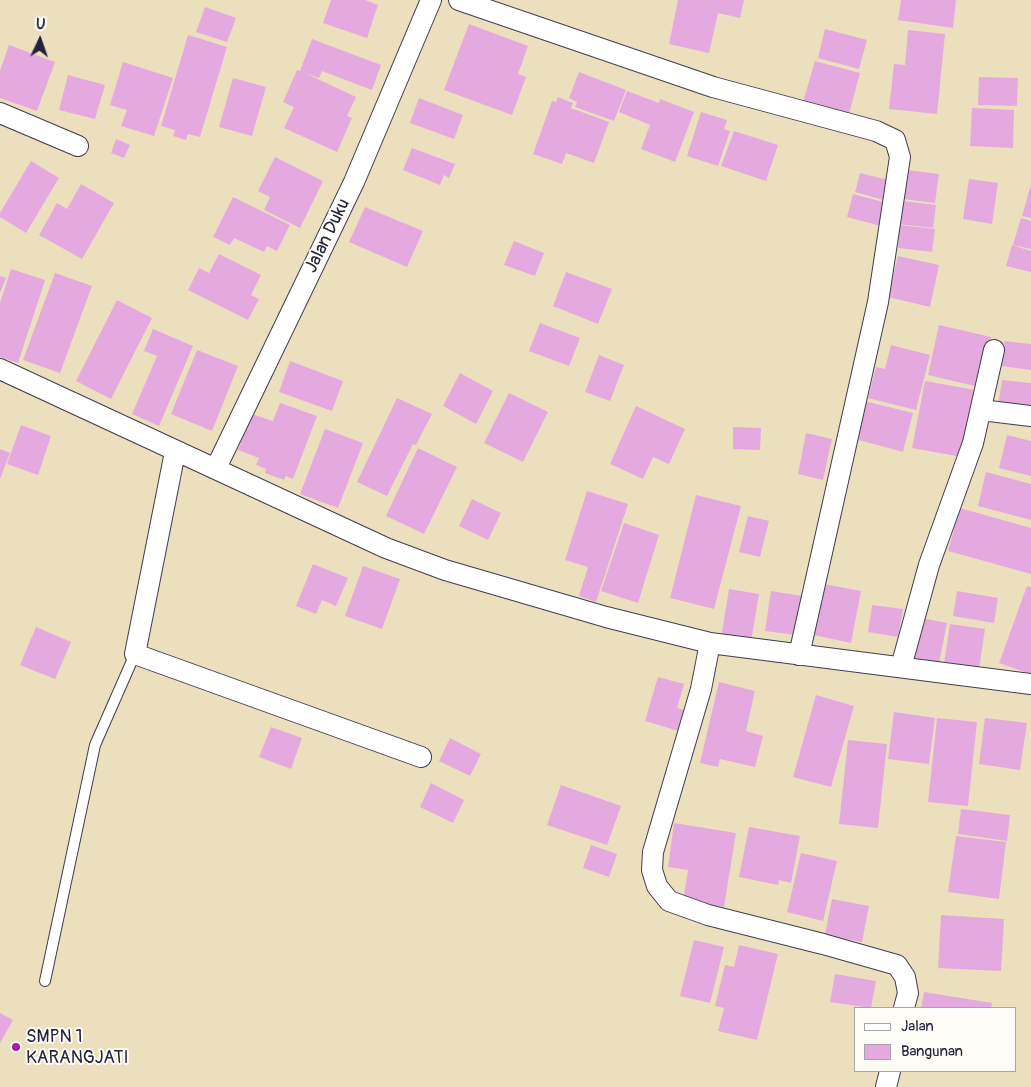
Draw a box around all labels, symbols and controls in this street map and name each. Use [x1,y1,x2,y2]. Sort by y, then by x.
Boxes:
north arrow [15,15,65,65]
text: U [36,16,46,33]
street label: Jalan Duku [301,195,355,277]
legend [854,1007,1016,1072]
text: Jalan [901,1017,934,1036]
place label: SMPN 1 KARANGJATI [26,1026,129,1068]
marker: SMPN 1 KARANGJATI [10,1041,22,1053]
text: Bangunan [901,1042,963,1061]

